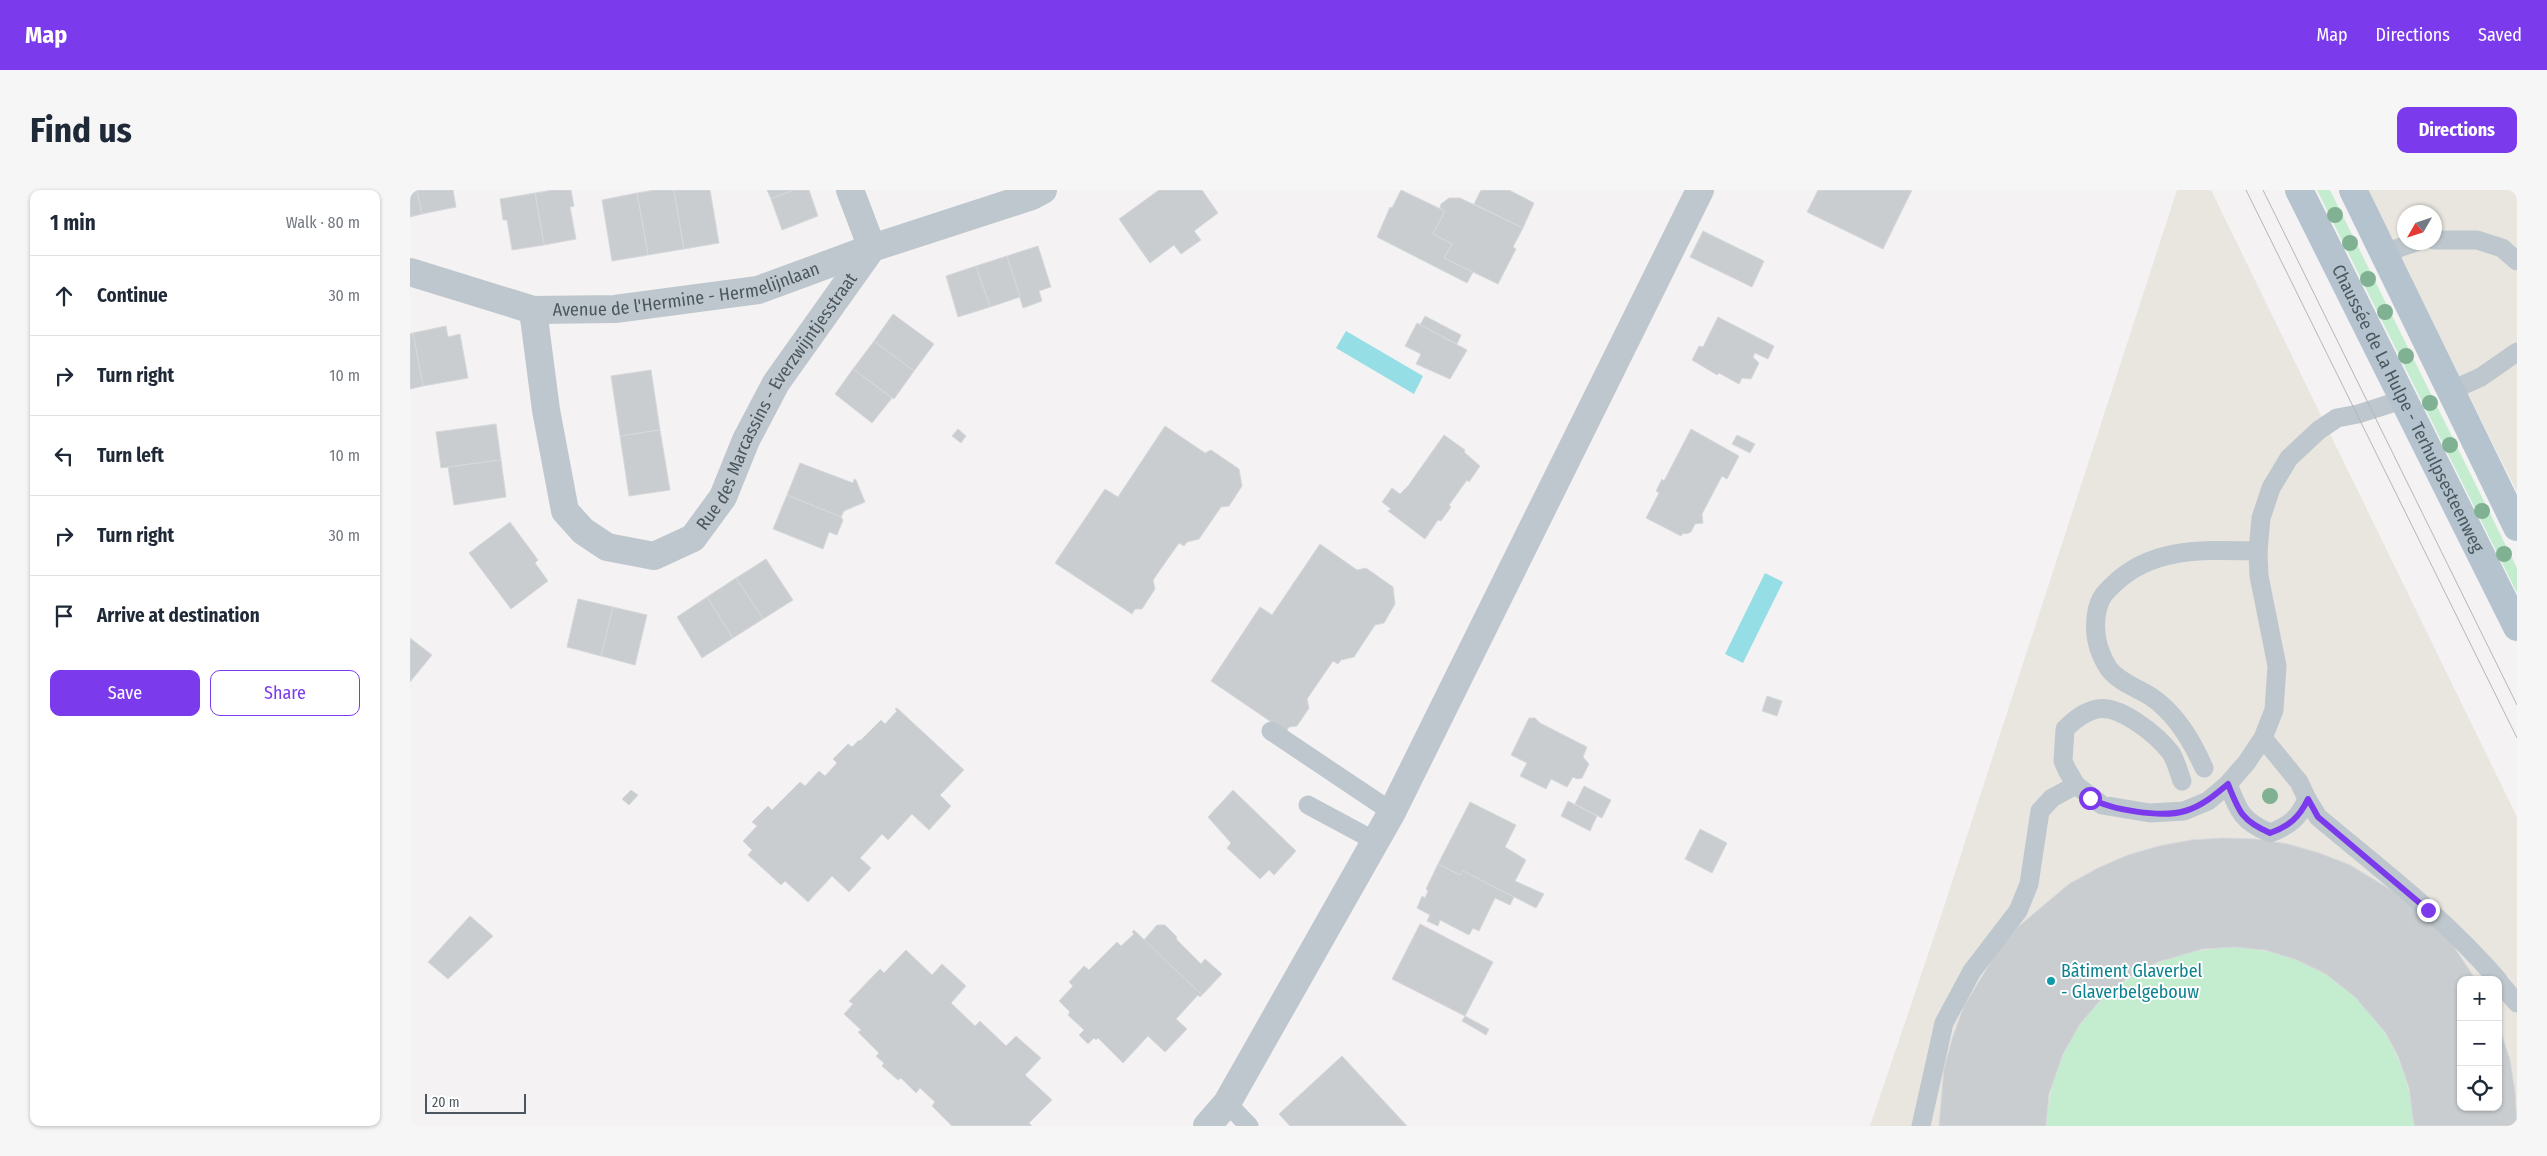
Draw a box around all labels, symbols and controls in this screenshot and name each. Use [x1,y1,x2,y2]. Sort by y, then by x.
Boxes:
text: Map [25,21,67,49]
text: Map [2316,24,2348,46]
text: Directions [2376,24,2450,46]
text: Saved [2478,24,2522,46]
button: Directions [2397,107,2517,153]
text: Find us [30,109,132,151]
north arrow [2397,205,2442,250]
text: 1 min [50,210,96,236]
text: Walk · 80 m [286,213,360,232]
street label: Avenue de l'Hermine - Hermelijnlaan [552,257,822,321]
street label: Chaussée de La Hulpe - Terhulpsesteenweg [2327,261,2489,556]
street label: Rue des Marcassins - Everzwijntjesstraat [691,269,862,534]
icon: ahead [50,282,78,310]
text: Continue [97,284,168,307]
text: 30 m [328,286,360,305]
icon: right [50,362,78,390]
text: Turn right [97,364,174,387]
text: 10 m [329,366,360,385]
icon: left [50,442,78,470]
text: Turn left [97,444,164,467]
text: 10 m [329,446,360,465]
icon: right [50,522,78,550]
text: Turn right [97,524,174,547]
text: 30 m [328,526,360,545]
icon: arrive [50,602,78,630]
text: Arrive at destination [97,604,260,627]
button: Save [50,670,200,716]
button: Share [210,670,360,716]
route start [2079,787,2102,810]
route end [2417,899,2440,922]
place label: Bâtiment Glaverbel - Glaverbelgebouw [2061,960,2203,1003]
marker: Bâtiment Glaverbel - Glaverbelgebouw [2045,975,2057,987]
map controls [2457,976,2502,1111]
button: + [2457,976,2502,1021]
button: − [2457,1021,2502,1066]
button: locate [2457,1066,2502,1111]
scale bar [425,1091,526,1114]
text: 20 m [432,1094,460,1111]

